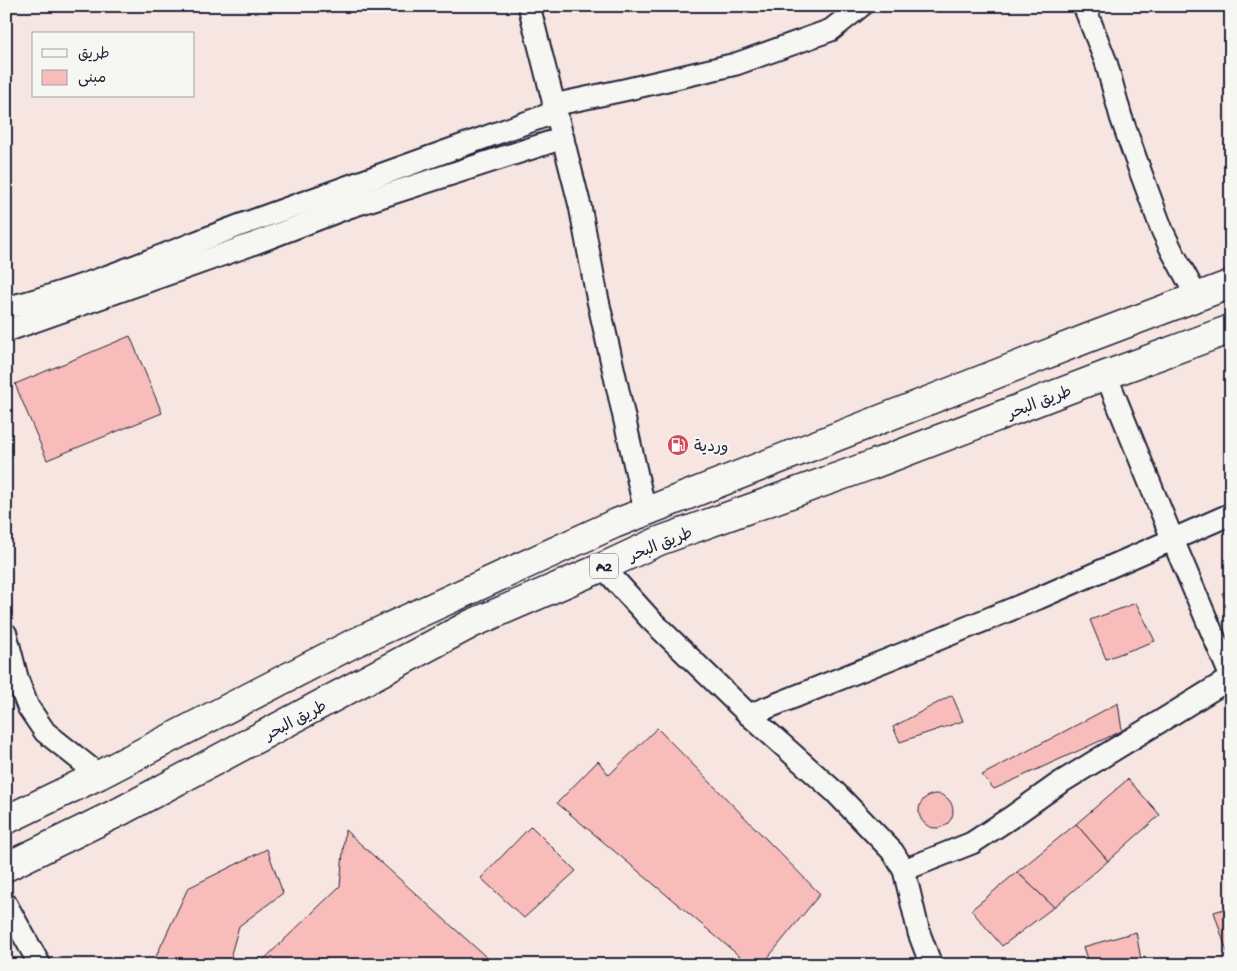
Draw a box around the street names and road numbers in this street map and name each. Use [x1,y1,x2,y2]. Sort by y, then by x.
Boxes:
street label: طريق البحر [1004,383,1075,426]
street label: طريق البحر [625,525,696,568]
road number: A2 [590,554,618,578]
street label: طريق البحر [261,698,331,747]

